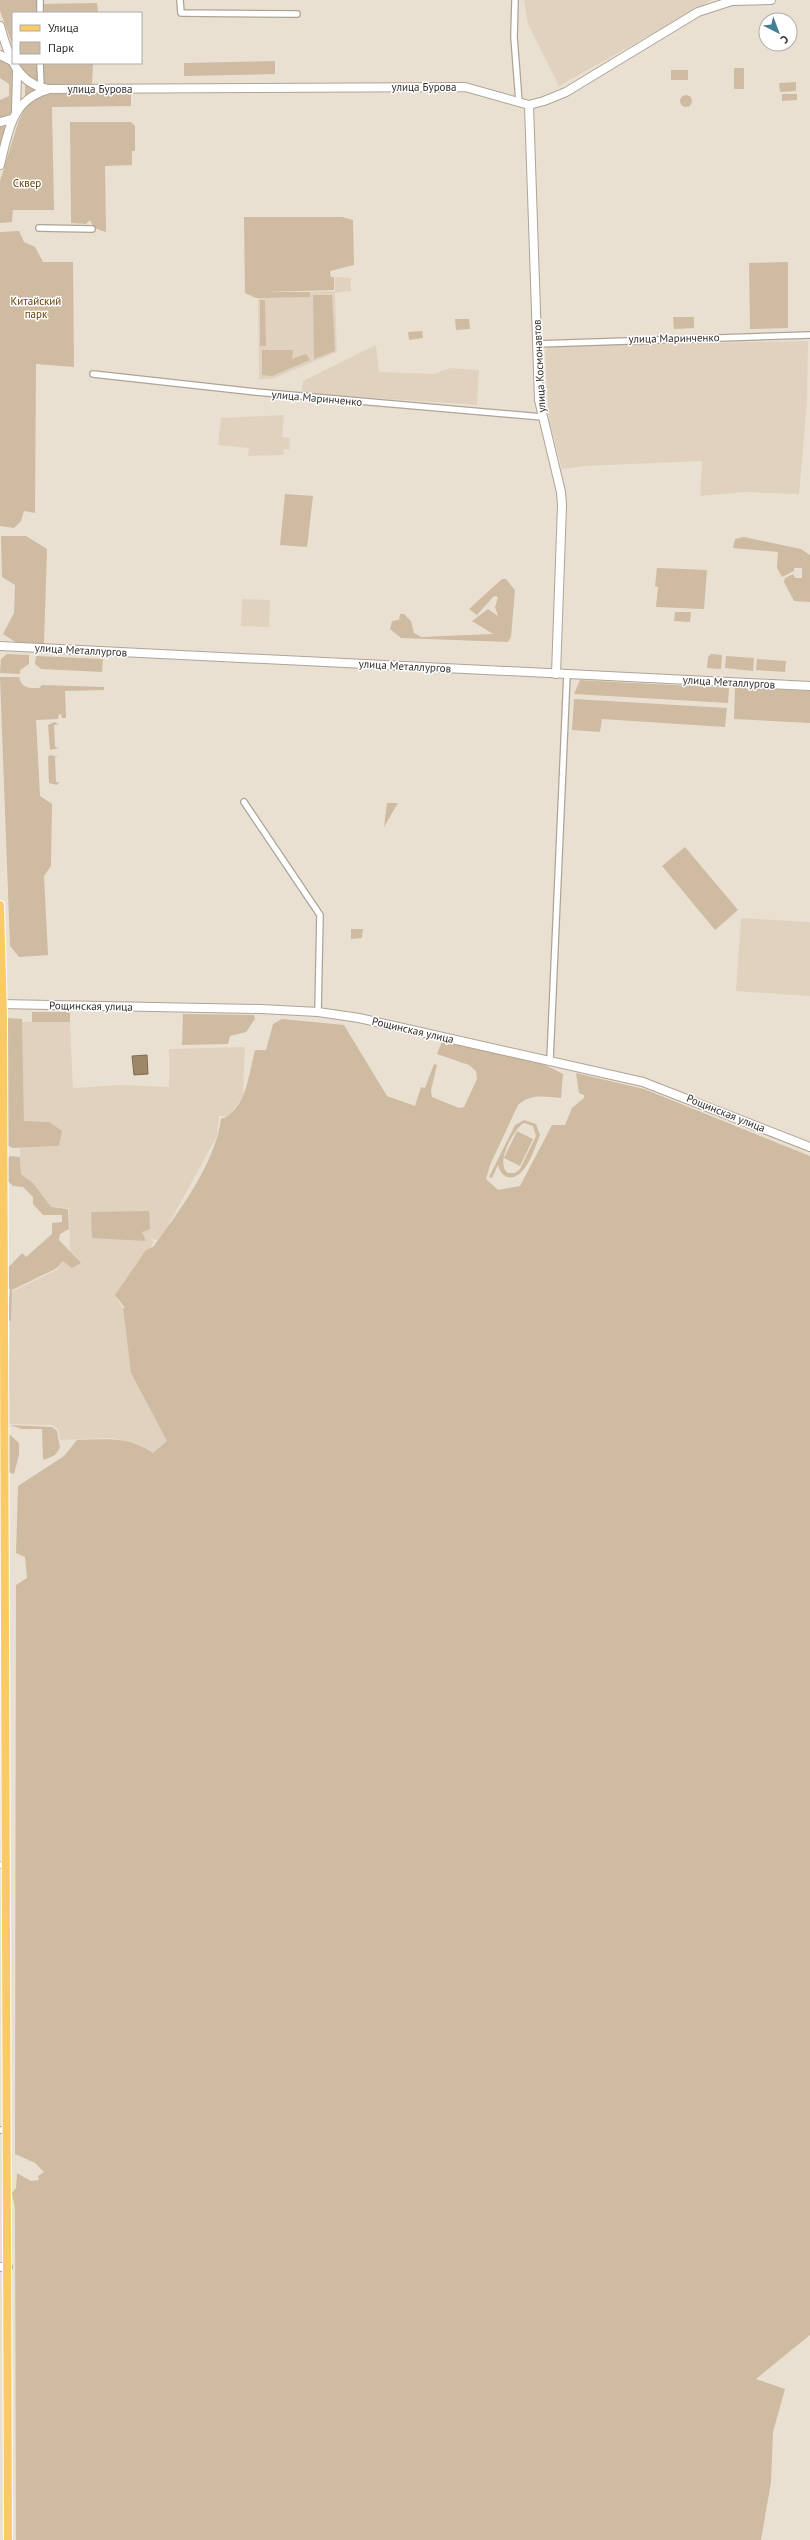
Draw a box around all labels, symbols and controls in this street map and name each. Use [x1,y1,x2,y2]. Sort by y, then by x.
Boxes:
legend [12,12,142,64]
north arrow [758,12,798,52]
text: Улица [48,20,79,35]
text: С [778,32,792,47]
text: Парк [48,40,74,55]
street label: улица Бурова [392,80,456,94]
street label: улица Бурова [68,82,132,96]
park label: Сквер [13,176,41,190]
park label: Китайский парк [11,294,61,321]
street label: улица Космонавтов [530,319,548,413]
street label: улица Маринченко [628,330,720,346]
street label: улица Маринченко [271,387,363,409]
street label: улица Металлургов [34,641,128,659]
street label: улица Металлургов [358,657,452,675]
street label: улица Металлургов [682,673,776,691]
street label: Рощинская улица [49,998,133,1014]
street label: Рощинская улица [371,1014,455,1046]
street label: Рощинская улица [685,1091,767,1135]

